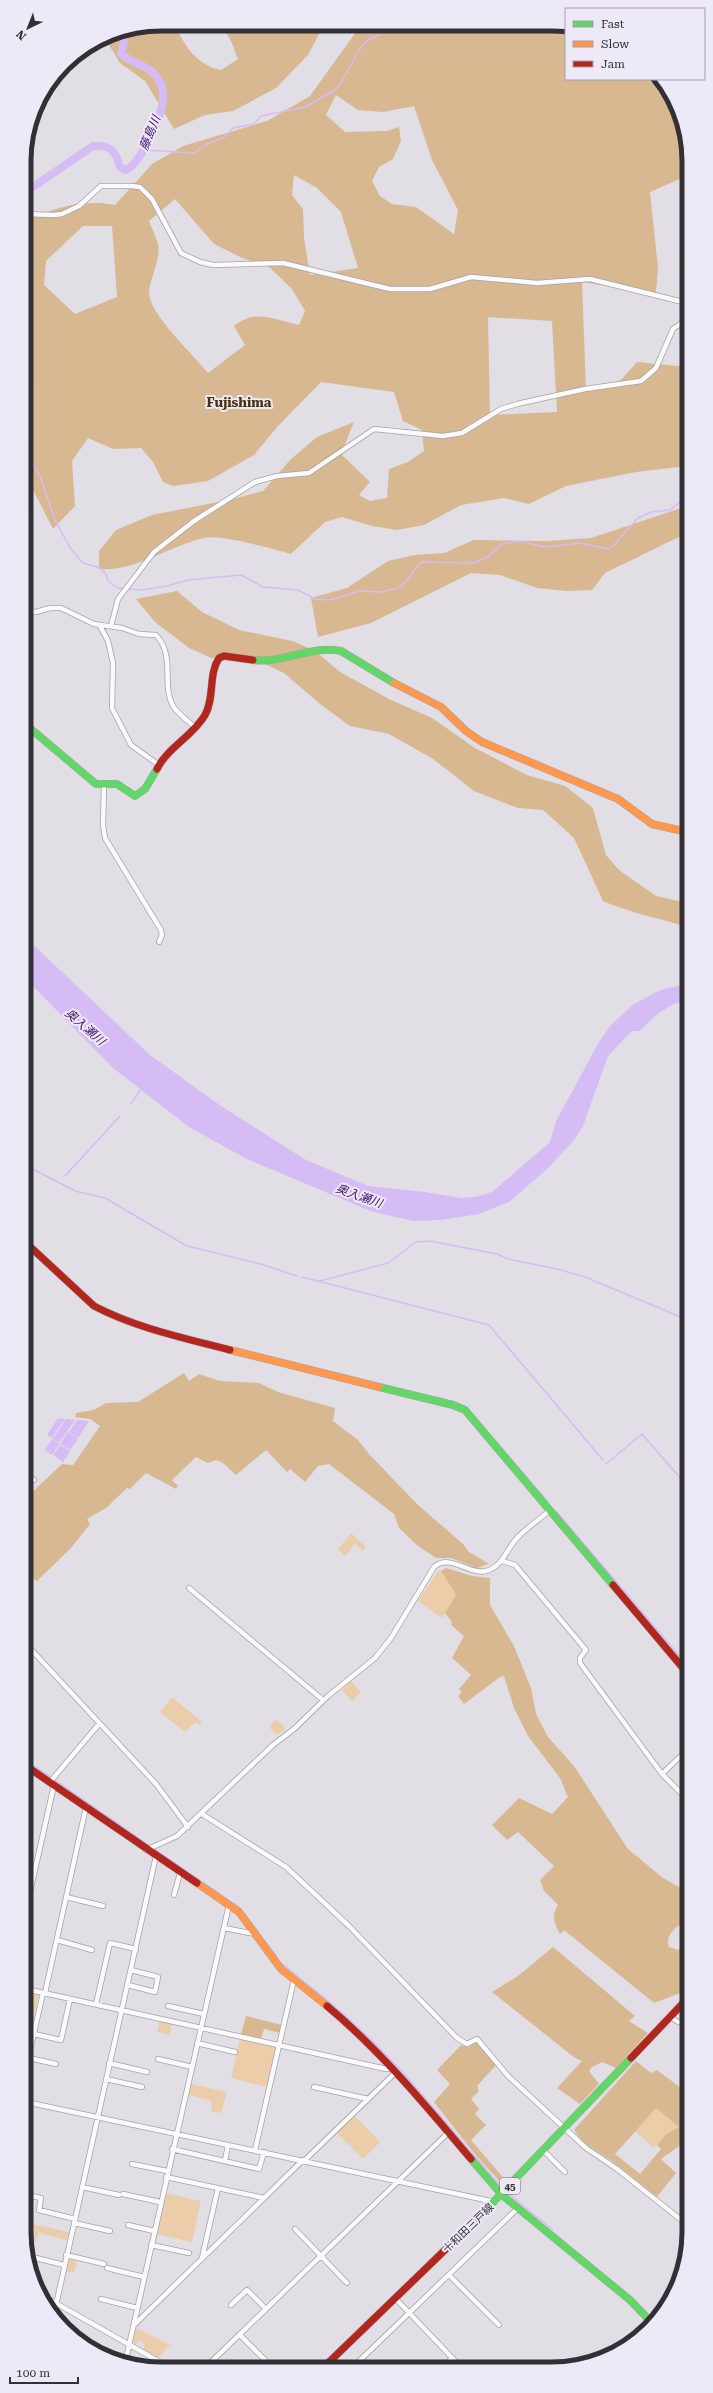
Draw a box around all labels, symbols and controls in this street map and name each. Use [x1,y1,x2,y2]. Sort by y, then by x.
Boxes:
north arrow [8,8,48,48]
legend [565,8,705,80]
text: Fast [601,17,625,31]
text: N [14,27,29,43]
text: Slow [601,37,629,51]
text: Jam [601,57,625,71]
water label: 藤島川 [137,112,164,152]
district label: Fujishima [207,395,272,410]
water label: 奥入瀬川 [62,1006,109,1049]
water label: 奥入瀬川 [334,1181,386,1211]
road number: 45 [500,2178,520,2194]
street label: 十和田三戸線 [440,2201,497,2256]
scale bar [10,2359,78,2385]
text: 100 m [16,2366,50,2380]

